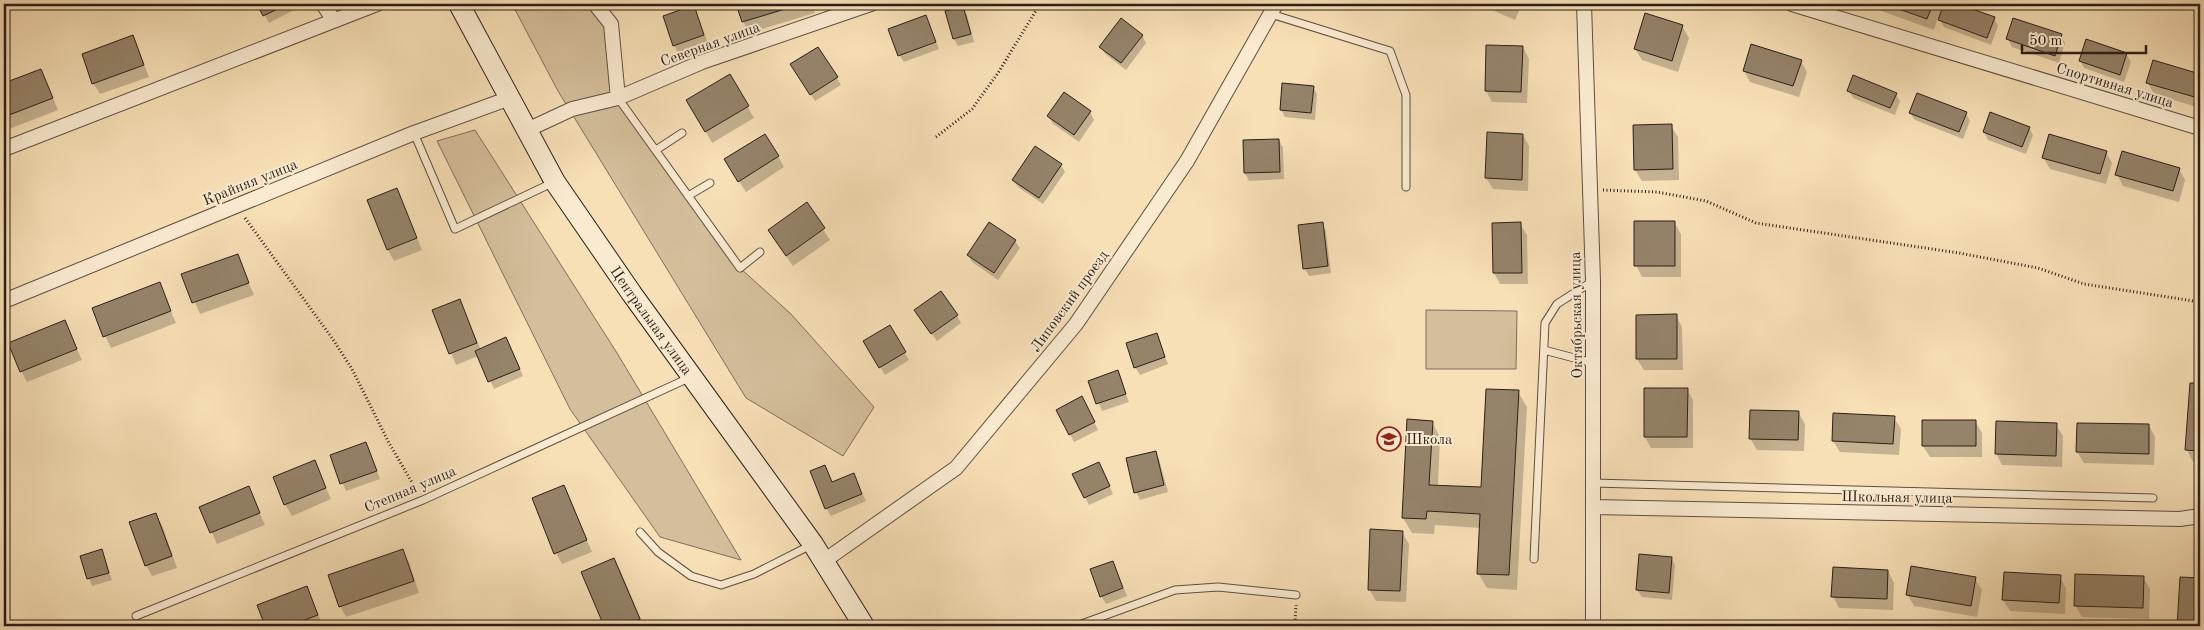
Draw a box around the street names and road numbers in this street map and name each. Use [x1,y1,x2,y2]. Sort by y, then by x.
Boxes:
street label: Северная улица [659,20,763,70]
street label: Спортивная улица [2054,61,2176,112]
street label: Крайняя улица [201,157,301,209]
street label: Липовский проезд [1029,248,1112,355]
street label: Октябрьская улица [1569,251,1586,379]
street label: Центральная улица [607,264,694,379]
street label: Степная улица [362,464,459,516]
street label: Школьная улица [1841,490,1953,507]

